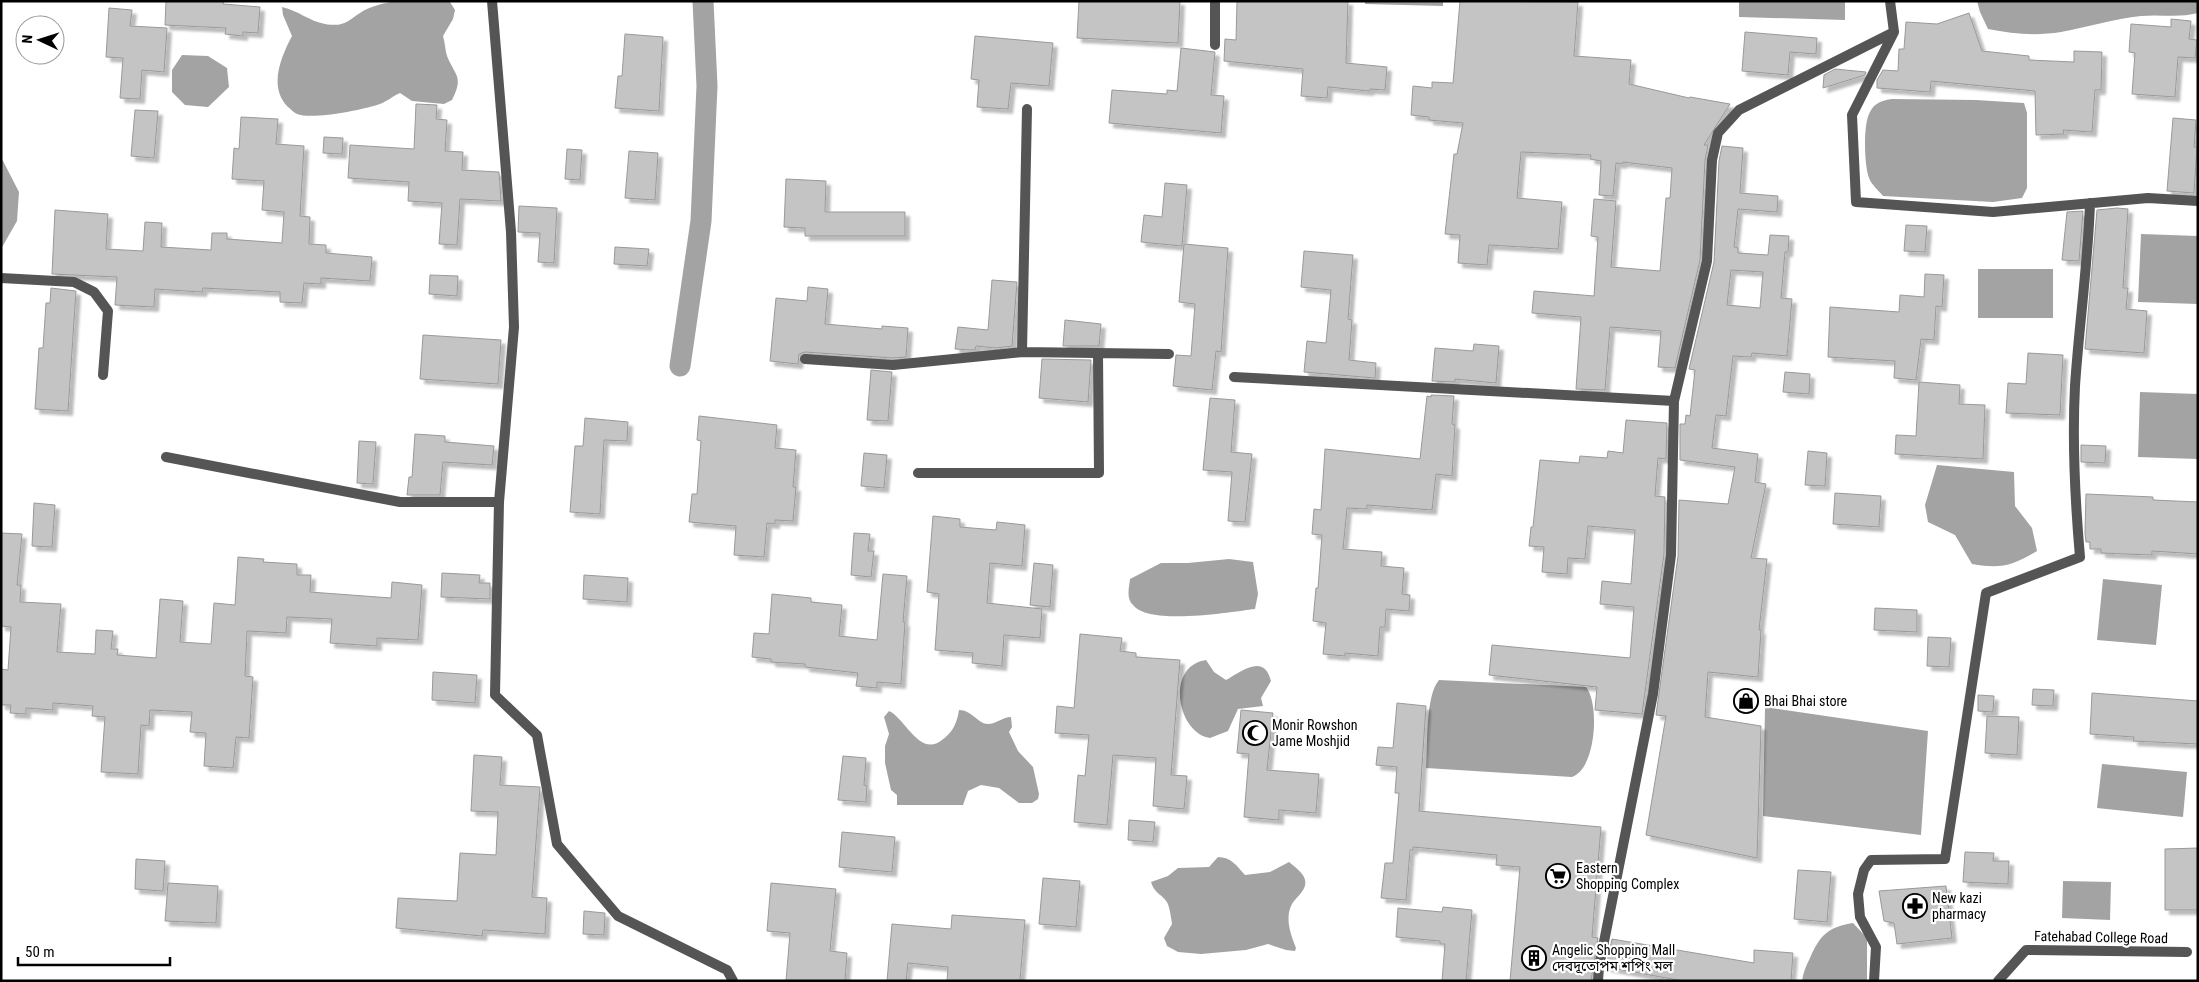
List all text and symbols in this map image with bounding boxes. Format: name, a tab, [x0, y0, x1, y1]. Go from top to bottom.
north arrow	[15, 15, 65, 65]
text: N	[19, 34, 35, 44]
shop icon: Bhai Bhai store	[1733, 688, 1759, 714]
place label: Bhai Bhai store	[1764, 693, 1848, 709]
place label: Monir Rowshon Jame Moshjid	[1272, 717, 1358, 749]
mosque icon: Monir Rowshon Jame Moshjid	[1242, 720, 1268, 746]
place label: Eastern Shopping Complex	[1576, 860, 1679, 892]
supermarket icon: Eastern Shopping Complex	[1545, 863, 1571, 889]
place label: New kazi pharmacy	[1932, 890, 1986, 922]
pharmacy icon: New kazi pharmacy	[1902, 893, 1928, 919]
street label: Fatehabad College Road	[2034, 928, 2168, 946]
scale bar	[18, 934, 170, 966]
place label: Angelic Shopping Mall দেবদূতোপম শপিং মল	[1552, 942, 1675, 974]
text: 50 m	[25, 943, 55, 961]
building icon: Angelic Shopping Mall দেবদূতোপম শপিং মল	[1521, 945, 1547, 971]

